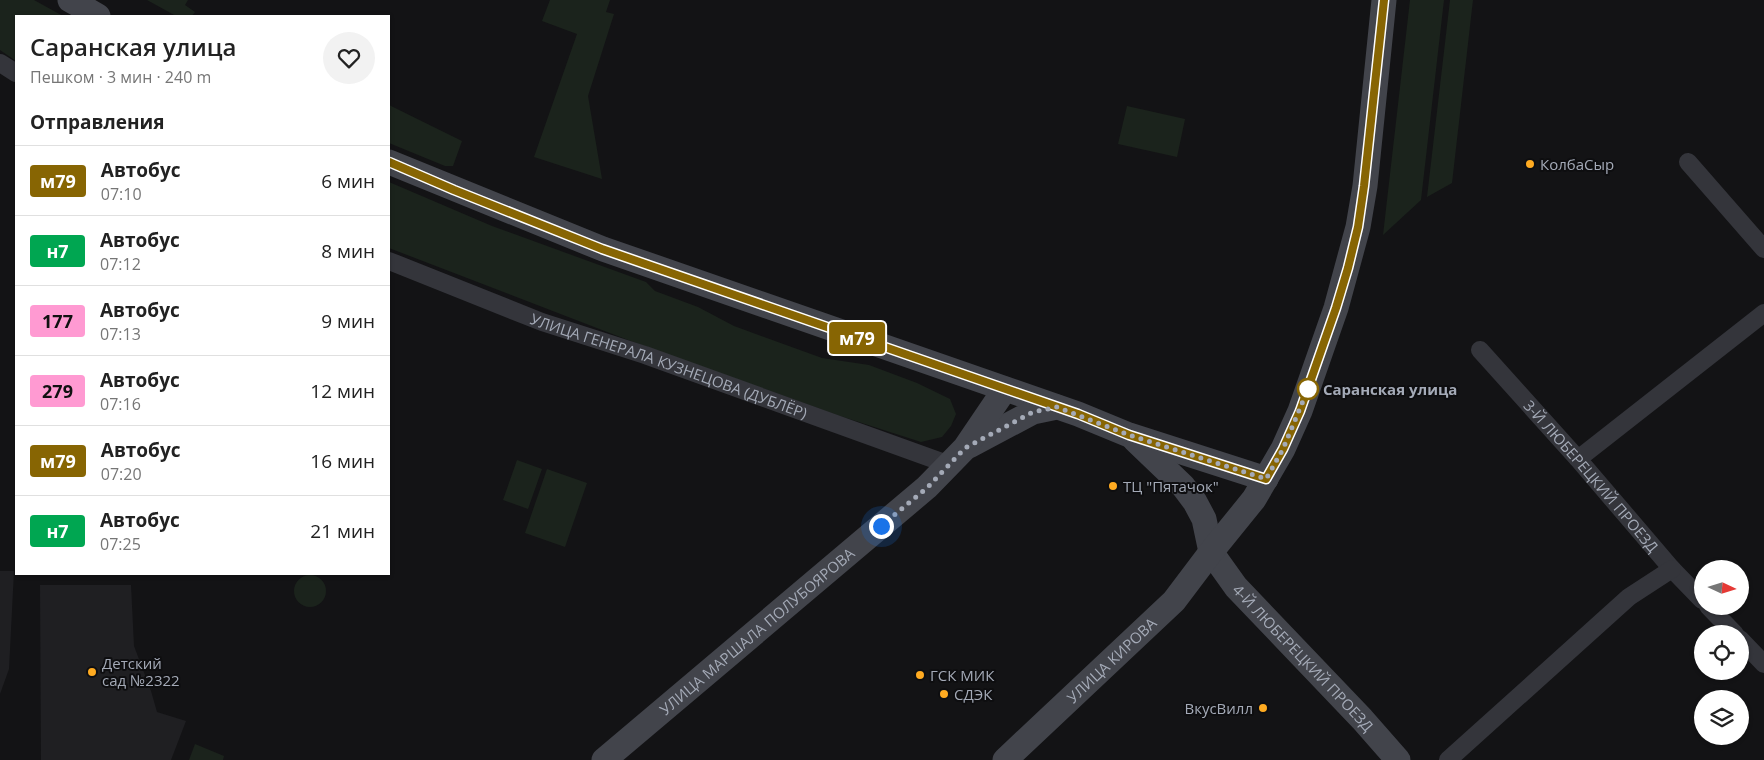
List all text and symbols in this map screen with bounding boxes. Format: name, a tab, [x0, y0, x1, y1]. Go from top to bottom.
text: Саранская улица	[30, 30, 236, 63]
button: heart	[323, 32, 375, 84]
text: Пешком · 3 мин · 240 m	[30, 66, 211, 88]
text: Отправления	[30, 109, 164, 135]
place label: КолбаСыр	[1540, 154, 1614, 174]
text: Автобус	[101, 157, 181, 183]
marker: КолбаСыр	[1524, 158, 1536, 170]
text: 6 мин	[321, 168, 375, 194]
text: м79	[40, 169, 76, 193]
text: 07:10	[101, 183, 142, 205]
text: Автобус	[100, 227, 180, 253]
text: 8 мин	[321, 238, 375, 264]
text: н7	[46, 239, 69, 263]
text: 07:12	[100, 253, 141, 275]
text: Автобус	[100, 297, 180, 323]
text: 9 мин	[321, 308, 375, 334]
street label: УЛИЦА ГЕНЕРАЛА КУЗНЕЦОВА (ДУБЛЁР)	[528, 308, 810, 423]
text: 177	[42, 309, 73, 333]
line badge: м79	[828, 322, 886, 354]
text: 07:13	[100, 323, 141, 345]
text: м79	[839, 326, 875, 350]
text: Автобус	[100, 367, 180, 393]
text: 12 мин	[310, 378, 375, 404]
marker: Саранская улица	[1297, 378, 1319, 400]
text: 279	[42, 379, 73, 403]
place label: Саранская улица	[1323, 379, 1457, 399]
text: 07:16	[100, 393, 141, 415]
street label: 3-Й ЛЮБЕРЕЦКИЙ ПРОЕЗД	[1519, 395, 1663, 556]
text: Автобус	[101, 437, 181, 463]
text: 16 мин	[310, 448, 375, 474]
text: м79	[40, 449, 76, 473]
text: 07:20	[101, 463, 142, 485]
place label: ТЦ "Пятачок"	[1123, 476, 1219, 496]
marker: ТЦ "Пятачок"	[1107, 480, 1119, 492]
text: Автобус	[100, 507, 180, 533]
your location	[869, 514, 894, 539]
text: 21 мин	[310, 518, 375, 544]
text: н7	[46, 519, 69, 543]
text: 07:25	[100, 533, 141, 555]
street label: УЛИЦА МАРШАЛА ПОЛУБОЯРОВА	[655, 542, 859, 719]
north arrow	[1694, 560, 1749, 615]
map controls	[1694, 560, 1749, 745]
street label: 4-Й ЛЮБЕРЕЦКИЙ ПРОЕЗД	[1229, 580, 1378, 735]
street label: УЛИЦА КИРОВА	[1062, 613, 1161, 707]
button: locate	[1694, 625, 1749, 680]
place label: Детский сад №2322	[102, 653, 180, 690]
place label: ГСК МИК	[930, 665, 995, 685]
marker: Детский сад №2322	[86, 666, 98, 678]
marker: ГСК МИК	[914, 669, 926, 681]
place label: СДЭК	[954, 684, 993, 704]
marker: СДЭК	[938, 688, 950, 700]
button: layers	[1694, 690, 1749, 745]
place label: ВкусВилл	[1184, 698, 1253, 718]
marker: ВкусВилл	[1257, 702, 1269, 714]

